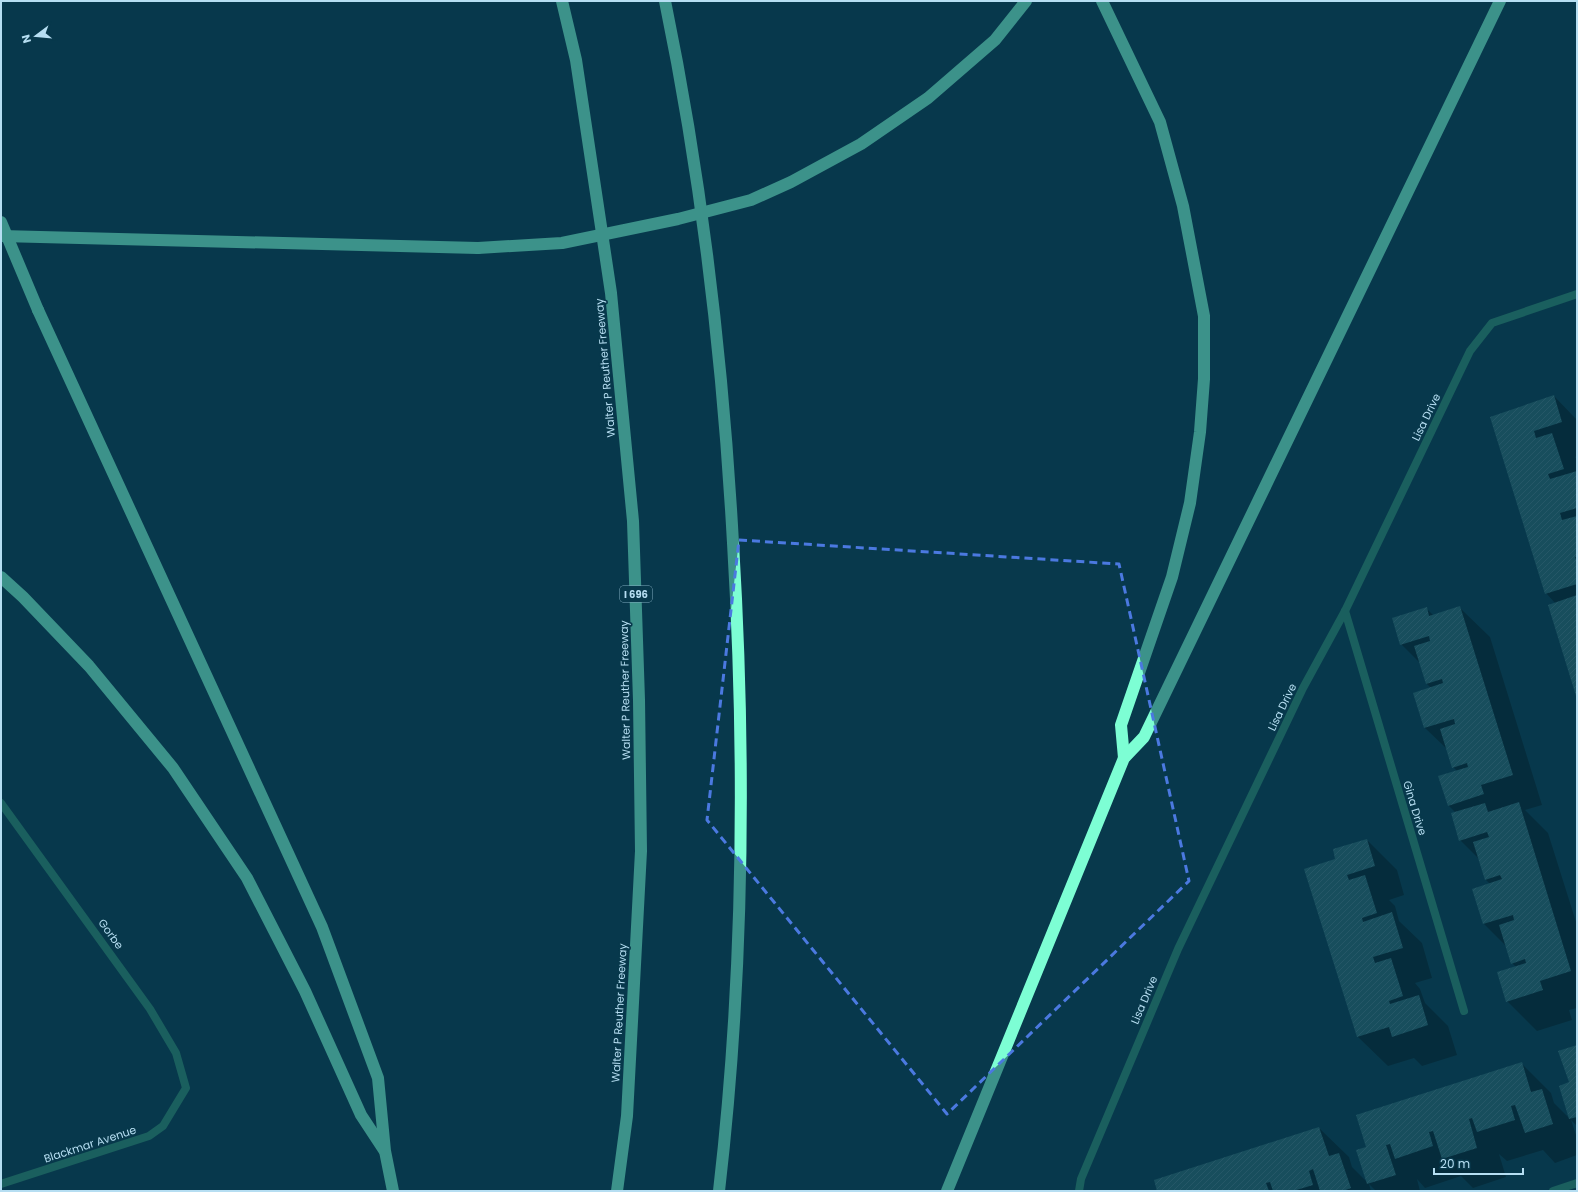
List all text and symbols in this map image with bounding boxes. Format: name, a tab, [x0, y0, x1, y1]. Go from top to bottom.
north arrow	[16, 16, 56, 56]
text: N	[18, 33, 35, 45]
street label: Walter P Reuther Freeway	[591, 297, 619, 438]
street label: Lisa Drive	[1408, 390, 1444, 443]
road number: I 696	[620, 586, 652, 602]
street label: Walter P Reuther Freeway	[616, 619, 634, 760]
street label: Lisa Drive	[1264, 680, 1300, 733]
street label: Gina Drive	[1399, 779, 1431, 837]
street label: Gorbe	[95, 916, 128, 953]
street label: Walter P Reuther Freeway	[607, 942, 631, 1083]
street label: Lisa Drive	[1127, 973, 1161, 1027]
street label: Blackmar Avenue	[42, 1121, 138, 1166]
scale bar	[1434, 1150, 1523, 1176]
text: 20 m	[1440, 1155, 1470, 1172]

